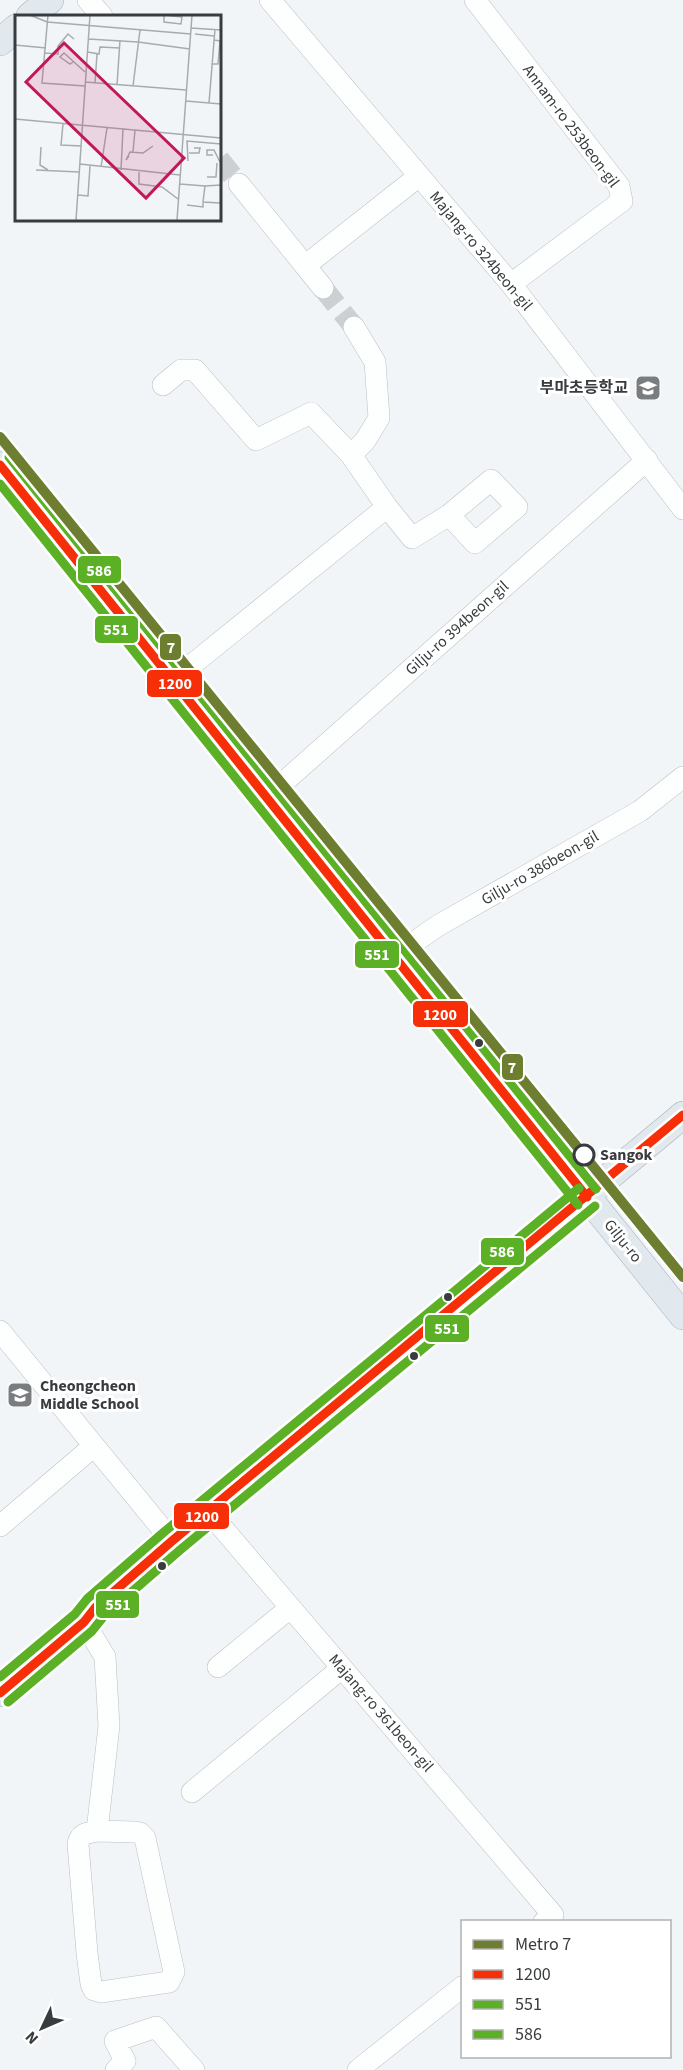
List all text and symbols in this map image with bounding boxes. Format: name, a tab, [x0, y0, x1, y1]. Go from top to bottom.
inset map	[15, 15, 220, 220]
street label: Annam-ro 253beon-gil	[517, 60, 625, 192]
street label: Majang-ro 324beon-gil	[424, 187, 538, 315]
school or university icon: 부마초등학교	[633, 373, 663, 403]
place label: 부마초등학교	[540, 377, 628, 399]
line badge: 586	[77, 555, 122, 584]
text: 586	[86, 560, 112, 582]
street label: Gilju-ro 394beon-gil	[401, 576, 513, 680]
line badge: 551	[94, 615, 139, 644]
text: 551	[103, 619, 129, 641]
line badge: 7	[159, 633, 182, 661]
text: 7	[167, 637, 175, 659]
line badge: 1200	[146, 669, 203, 698]
text: 1200	[158, 673, 192, 695]
street label: Gilju-ro 386beon-gil	[477, 825, 603, 911]
line badge: 551	[354, 940, 400, 969]
text: 551	[364, 944, 390, 966]
line badge: 1200	[412, 1000, 469, 1028]
text: 1200	[423, 1004, 457, 1026]
unlabelled marker	[473, 1037, 485, 1049]
line badge: 7	[501, 1053, 524, 1081]
text: 7	[508, 1057, 516, 1079]
marker: Sangok	[573, 1144, 595, 1166]
place label: Sangok	[600, 1144, 653, 1166]
street label: Gilju-ro	[599, 1215, 647, 1267]
line badge: 586	[480, 1237, 525, 1266]
text: 586	[489, 1241, 515, 1263]
unlabelled marker	[442, 1291, 454, 1303]
line badge: 551	[424, 1314, 470, 1343]
text: 551	[434, 1318, 460, 1340]
unlabelled marker	[408, 1350, 420, 1362]
place label: Cheongcheon Middle School	[40, 1375, 139, 1415]
school or university icon: Cheongcheon Middle School	[5, 1380, 35, 1410]
line badge: 1200	[173, 1502, 230, 1530]
text: 1200	[185, 1506, 219, 1528]
unlabelled marker	[156, 1560, 168, 1572]
line badge: 551	[95, 1590, 140, 1619]
text: 551	[105, 1594, 131, 1616]
street label: Majang-ro 361beon-gil	[324, 1649, 438, 1777]
legend	[461, 1920, 671, 2058]
text: Metro 7	[515, 1932, 571, 1957]
text: 1200	[515, 1962, 551, 1987]
text: 551	[515, 1992, 542, 2017]
north arrow	[12, 1998, 72, 2058]
text: 586	[515, 2022, 542, 2047]
text: N	[20, 2026, 44, 2049]

